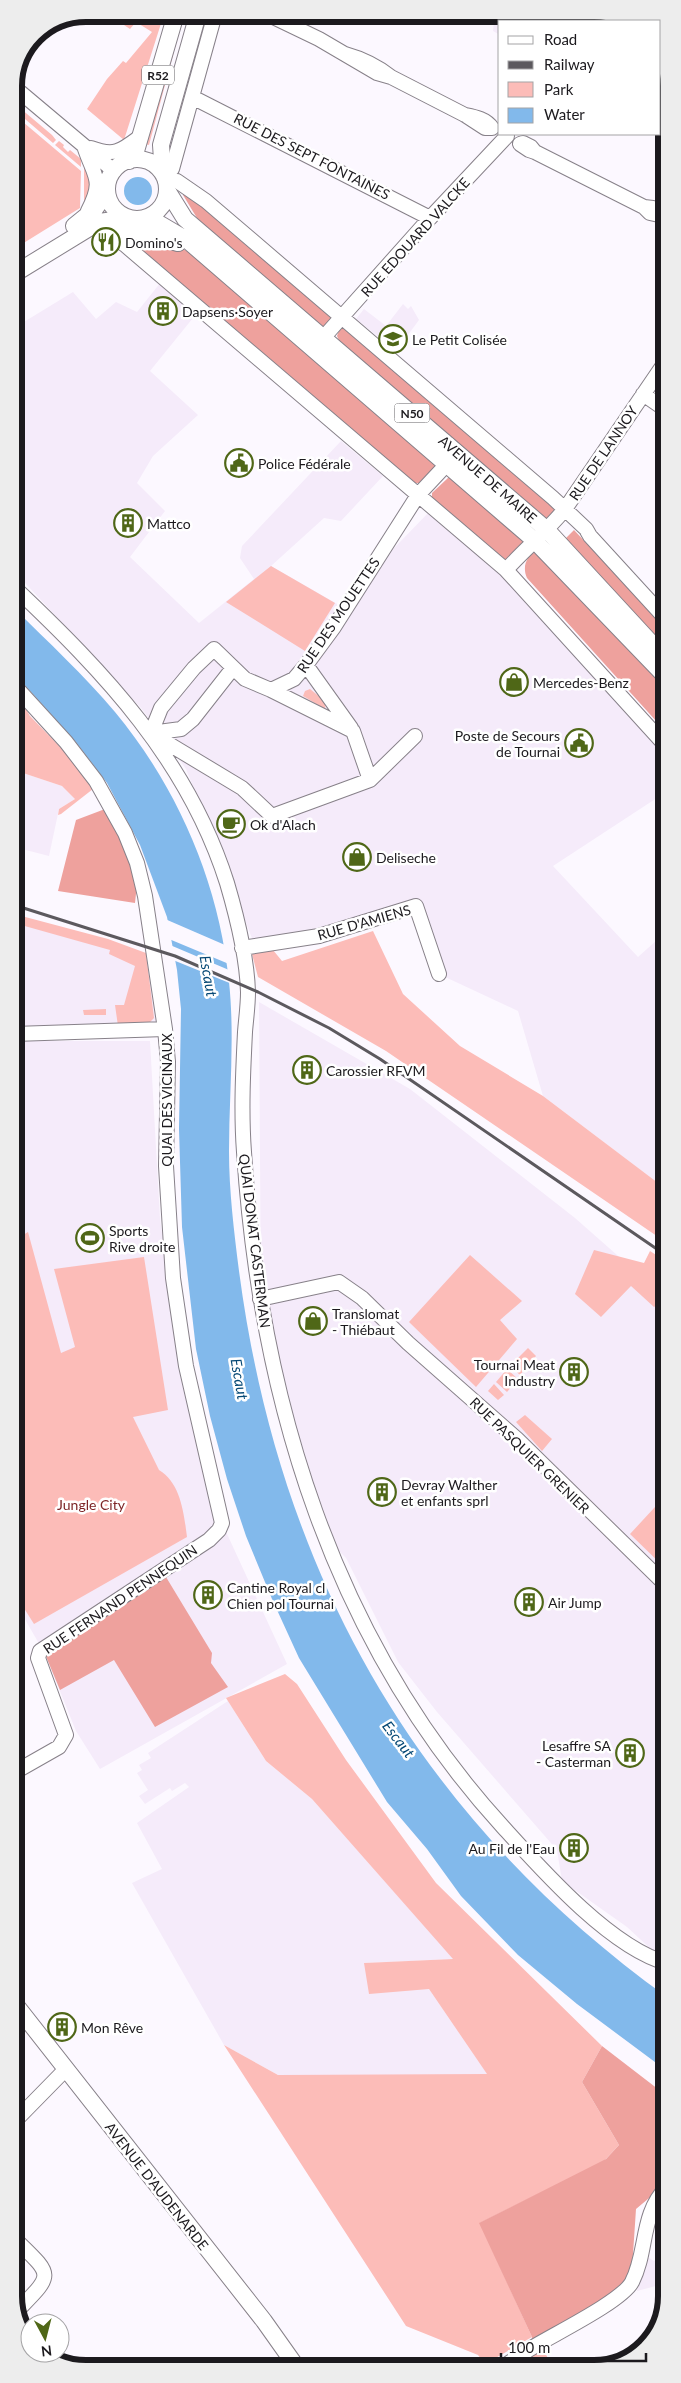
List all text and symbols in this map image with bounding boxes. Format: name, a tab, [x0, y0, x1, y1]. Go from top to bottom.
legend	[498, 20, 661, 135]
text: Road	[544, 30, 577, 48]
text: Railway	[544, 55, 595, 73]
road number: R52	[142, 66, 174, 84]
text: Park	[544, 80, 574, 98]
text: Water	[544, 105, 585, 123]
street label: RUE DES SEPT FONTAINES	[231, 109, 393, 203]
street label: RUE EDOUARD VALCKE	[357, 174, 473, 300]
restaurant icon: Domino's	[91, 227, 121, 257]
place label: Domino's	[125, 234, 183, 251]
building icon: Dapsens·Soyer	[148, 296, 178, 326]
place label: Dapsens·Soyer	[182, 303, 273, 320]
school or university icon: Le Petit Colisée	[378, 324, 408, 354]
place label: Le Petit Colisée	[412, 331, 507, 348]
street label: RUE DE LANNOY	[565, 402, 641, 504]
road number: N50	[394, 403, 430, 422]
street label: AVENUE DE MAIRE	[435, 432, 541, 526]
public building icon: Police Fédérale	[224, 448, 254, 478]
place label: Police Fédérale	[258, 455, 351, 472]
building icon: Mattco	[113, 508, 143, 538]
place label: Mattco	[147, 515, 191, 532]
street label: RUE DES MOUETTES	[293, 554, 383, 676]
shop icon: Mercedes-Benz	[499, 667, 529, 697]
place label: Mercedes-Benz	[533, 674, 629, 691]
place label: Poste de Secours de Tournai	[455, 727, 560, 760]
public building icon: Poste de Secours de Tournai	[564, 728, 594, 758]
cafe icon: Ok d'Alach	[216, 809, 246, 839]
place label: Ok d'Alach	[250, 816, 316, 833]
shop icon: Deliseche	[342, 842, 372, 872]
place label: Deliseche	[376, 849, 436, 866]
street label: RUE D'AMIENS	[315, 901, 413, 943]
water label: Escaut	[197, 954, 222, 999]
street label: QUAI DES VICINAUX	[158, 1033, 175, 1167]
building icon: Carossier RFVM	[292, 1055, 322, 1085]
place label: Carossier RFVM	[326, 1062, 425, 1079]
street label: QUAI DONAT CASTERMAN	[236, 1153, 274, 1329]
place label: Sports Rive droite	[109, 1222, 175, 1255]
sports icon: Sports Rive droite	[75, 1223, 105, 1253]
place label: Translomat - Thiébaut	[332, 1305, 399, 1338]
shop icon: Translomat - Thiébaut	[298, 1306, 328, 1336]
place label: Tournai Meat Industry	[474, 1356, 556, 1389]
water label: Escaut	[228, 1357, 253, 1402]
building icon: Tournai Meat Industry	[559, 1357, 589, 1387]
street label: RUE PASQUIER GRENIER	[467, 1393, 594, 1517]
place label: Devray Walther et enfants sprl	[401, 1476, 497, 1509]
building icon: Devray Walther et enfants sprl	[367, 1477, 397, 1507]
park label: Jungle City	[57, 1496, 126, 1513]
street label: RUE FERNAND PENNEQUIN	[40, 1541, 200, 1657]
place label: Cantine Royal cl Chien pol Tournai	[227, 1579, 334, 1612]
building icon: Cantine Royal cl Chien pol Tournai	[193, 1580, 223, 1610]
building icon: Air Jump	[514, 1587, 544, 1617]
place label: Air Jump	[548, 1594, 602, 1611]
water label: Escaut	[379, 1717, 419, 1761]
place label: Lesaffre SA - Casterman	[536, 1737, 612, 1770]
building icon: Lesaffre SA - Casterman	[615, 1738, 645, 1768]
building icon: Au Fil de l'Eau	[559, 1833, 589, 1863]
place label: Au Fil de l'Eau	[468, 1840, 555, 1857]
building icon: Mon Rêve	[47, 2012, 77, 2042]
place label: Mon Rêve	[81, 2019, 143, 2036]
street label: AVENUE D'AUDENARDE	[102, 2119, 212, 2253]
north arrow	[20, 2313, 70, 2363]
scale bar	[501, 2330, 646, 2362]
text: 100 m	[508, 2338, 550, 2356]
text: N	[40, 2342, 53, 2360]

